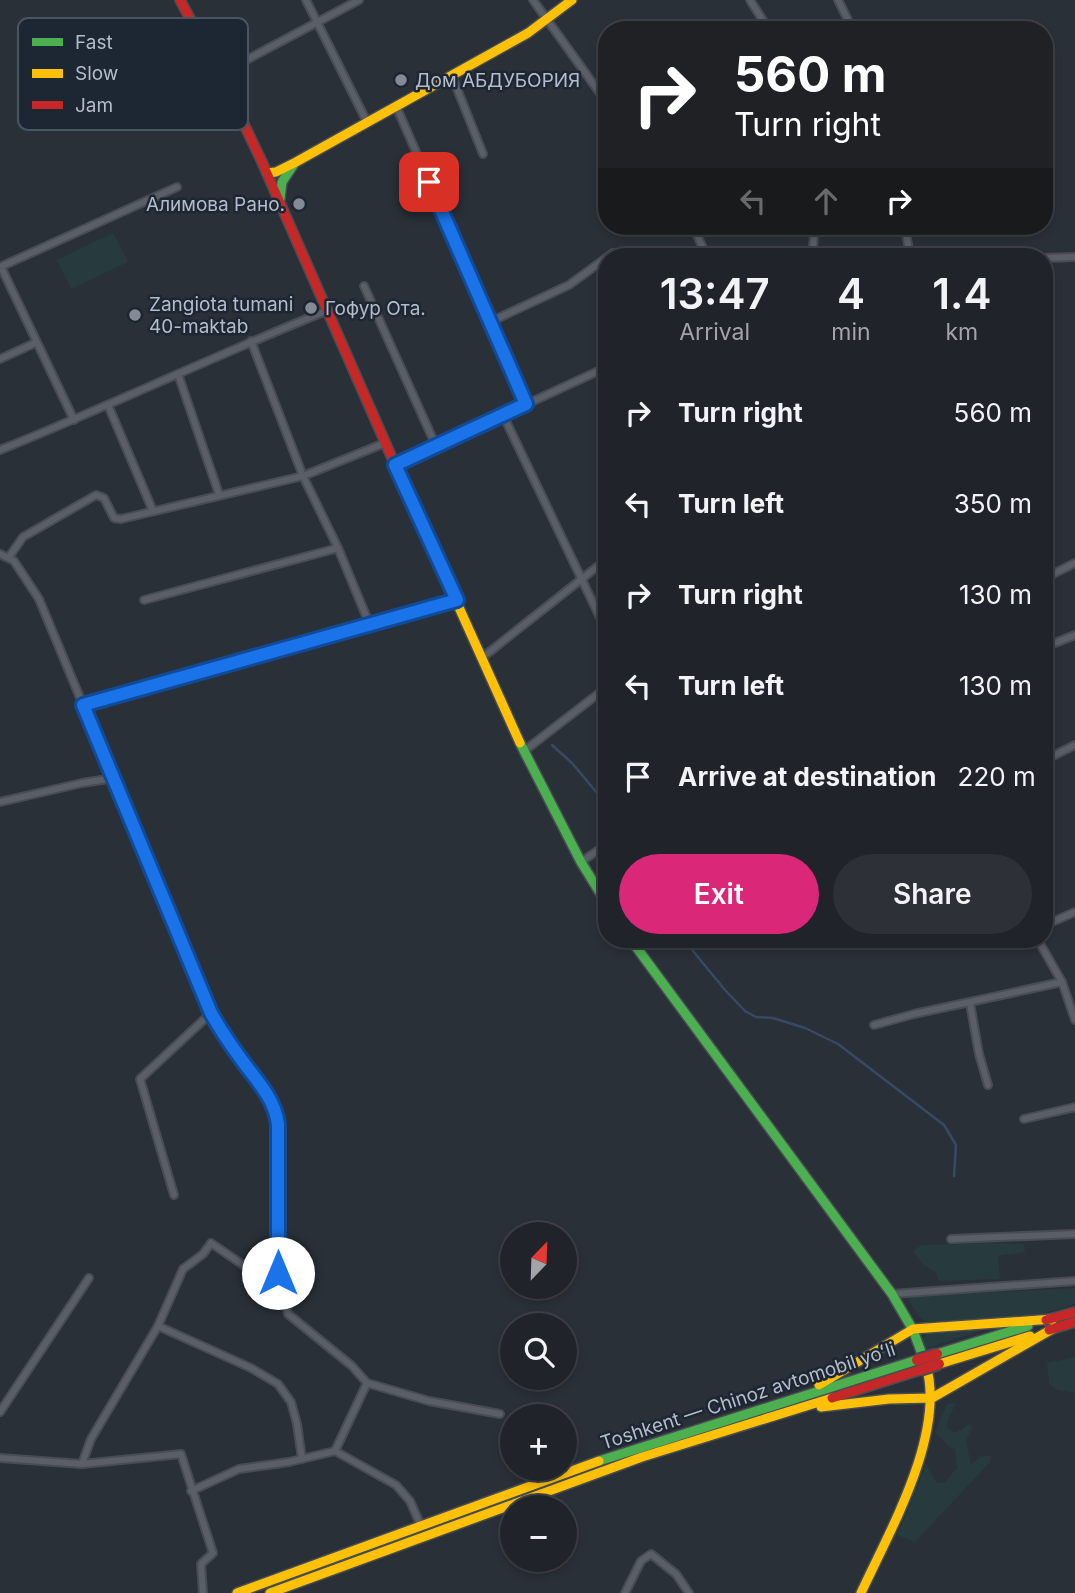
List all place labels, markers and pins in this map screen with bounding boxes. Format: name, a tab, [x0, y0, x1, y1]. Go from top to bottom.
place label: Дом АБДУБОРИЯ	[415, 69, 580, 92]
marker: Дом АБДУБОРИЯ	[393, 72, 409, 88]
pin	[399, 152, 459, 212]
place label: Алимова Рано.	[146, 193, 285, 216]
marker: Алимова Рано.	[291, 196, 307, 212]
place label: Zangiota tumani 40-maktab	[149, 293, 293, 338]
place label: Гофур Ота.	[325, 297, 426, 320]
marker: Гофур Ота.	[303, 300, 319, 316]
marker: Zangiota tumani 40-maktab	[127, 307, 143, 323]

